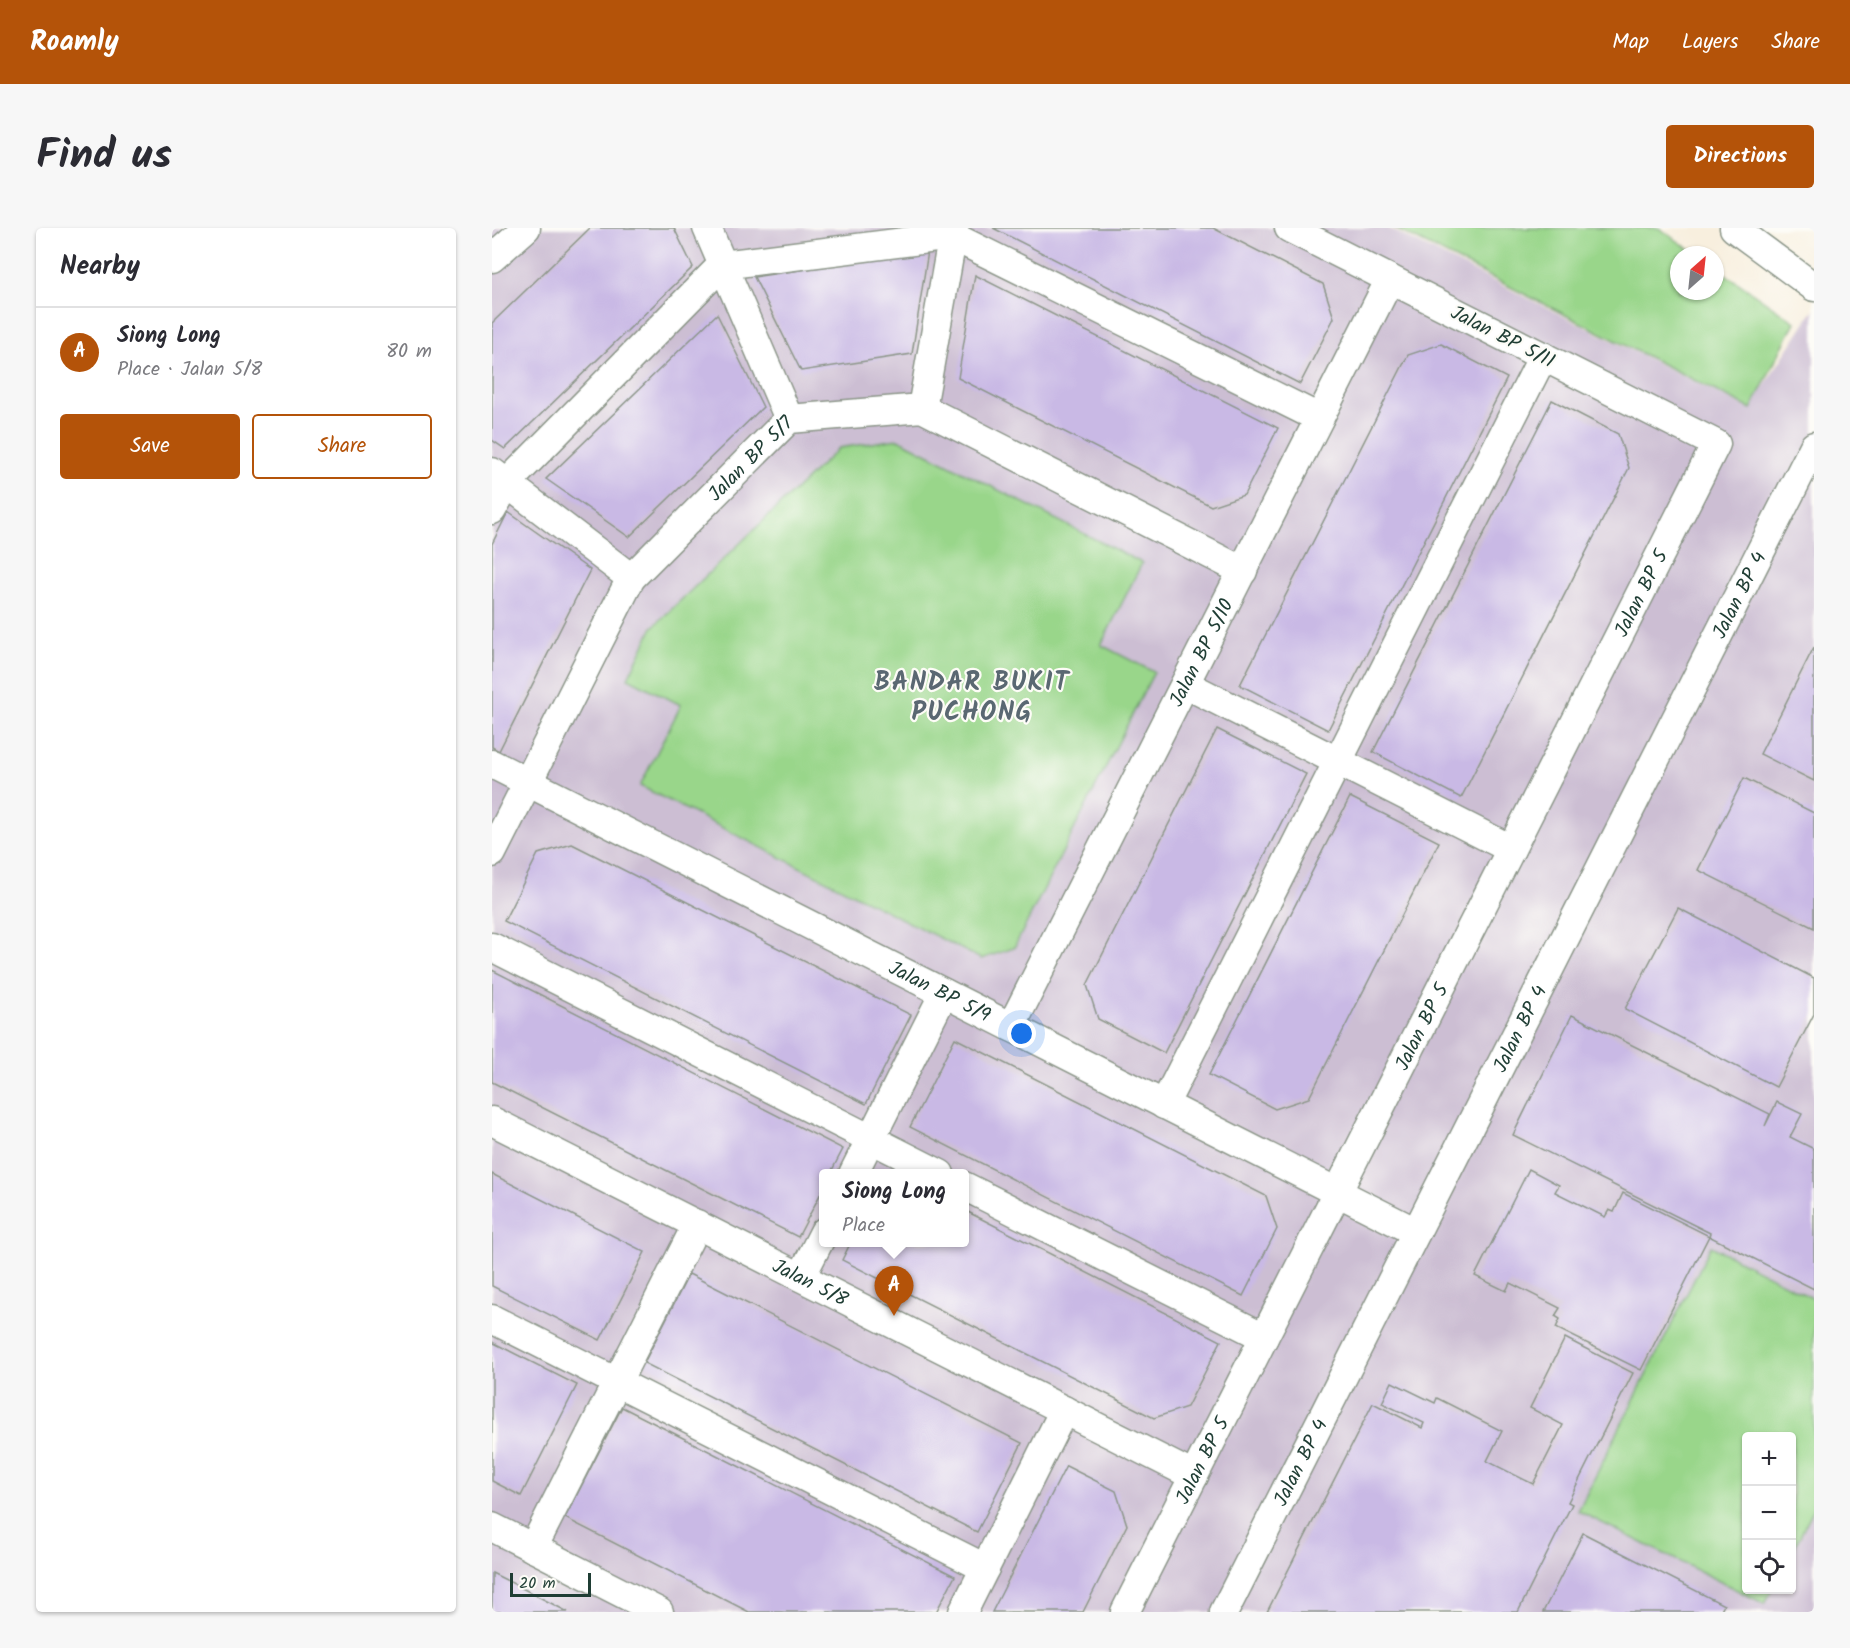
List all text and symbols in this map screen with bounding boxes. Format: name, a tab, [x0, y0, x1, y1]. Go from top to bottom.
text: Roamly	[30, 20, 119, 65]
text: Map	[1612, 26, 1649, 59]
text: Layers	[1682, 26, 1738, 59]
text: Share	[1771, 26, 1820, 59]
text: Find us	[36, 123, 172, 190]
button: Directions	[1666, 125, 1814, 188]
text: Nearby	[60, 246, 140, 288]
north arrow	[1670, 246, 1724, 300]
street label: Jalan BP 5/11	[1444, 298, 1560, 378]
text: Siong Long	[117, 319, 221, 354]
text: A	[73, 336, 86, 368]
text: 80 m	[386, 336, 432, 368]
text: Place · Jalan 5/8	[117, 354, 262, 386]
street label: Jalan BP 5/7	[701, 409, 802, 510]
button: Save	[60, 414, 240, 479]
button: Share	[252, 414, 432, 479]
street label: Jalan BP 5	[1607, 544, 1678, 643]
street label: Jalan BP 4	[1705, 546, 1776, 645]
street label: Jalan BP 5/10	[1162, 594, 1243, 713]
district label: BANDAR BUKIT PUCHONG	[874, 662, 1071, 734]
street label: Jalan BP 5/9	[882, 953, 996, 1032]
street label: Jalan BP 5	[1387, 977, 1459, 1077]
street label: Jalan BP 4	[1485, 980, 1557, 1079]
your location	[1007, 1019, 1036, 1048]
popup	[819, 1169, 969, 1247]
text: Siong Long	[842, 1175, 946, 1210]
text: Place	[842, 1210, 885, 1242]
street label: Jalan 5/8	[766, 1251, 854, 1317]
pin: A	[874, 1266, 914, 1316]
street label: Jalan BP 5	[1168, 1411, 1240, 1510]
street label: Jalan BP 4	[1266, 1414, 1337, 1512]
map controls	[1742, 1432, 1796, 1594]
button: +	[1742, 1432, 1796, 1486]
button: −	[1742, 1486, 1796, 1540]
button: locate	[1742, 1540, 1796, 1594]
scale bar	[510, 1570, 591, 1598]
text: 20 m	[519, 1571, 555, 1596]

